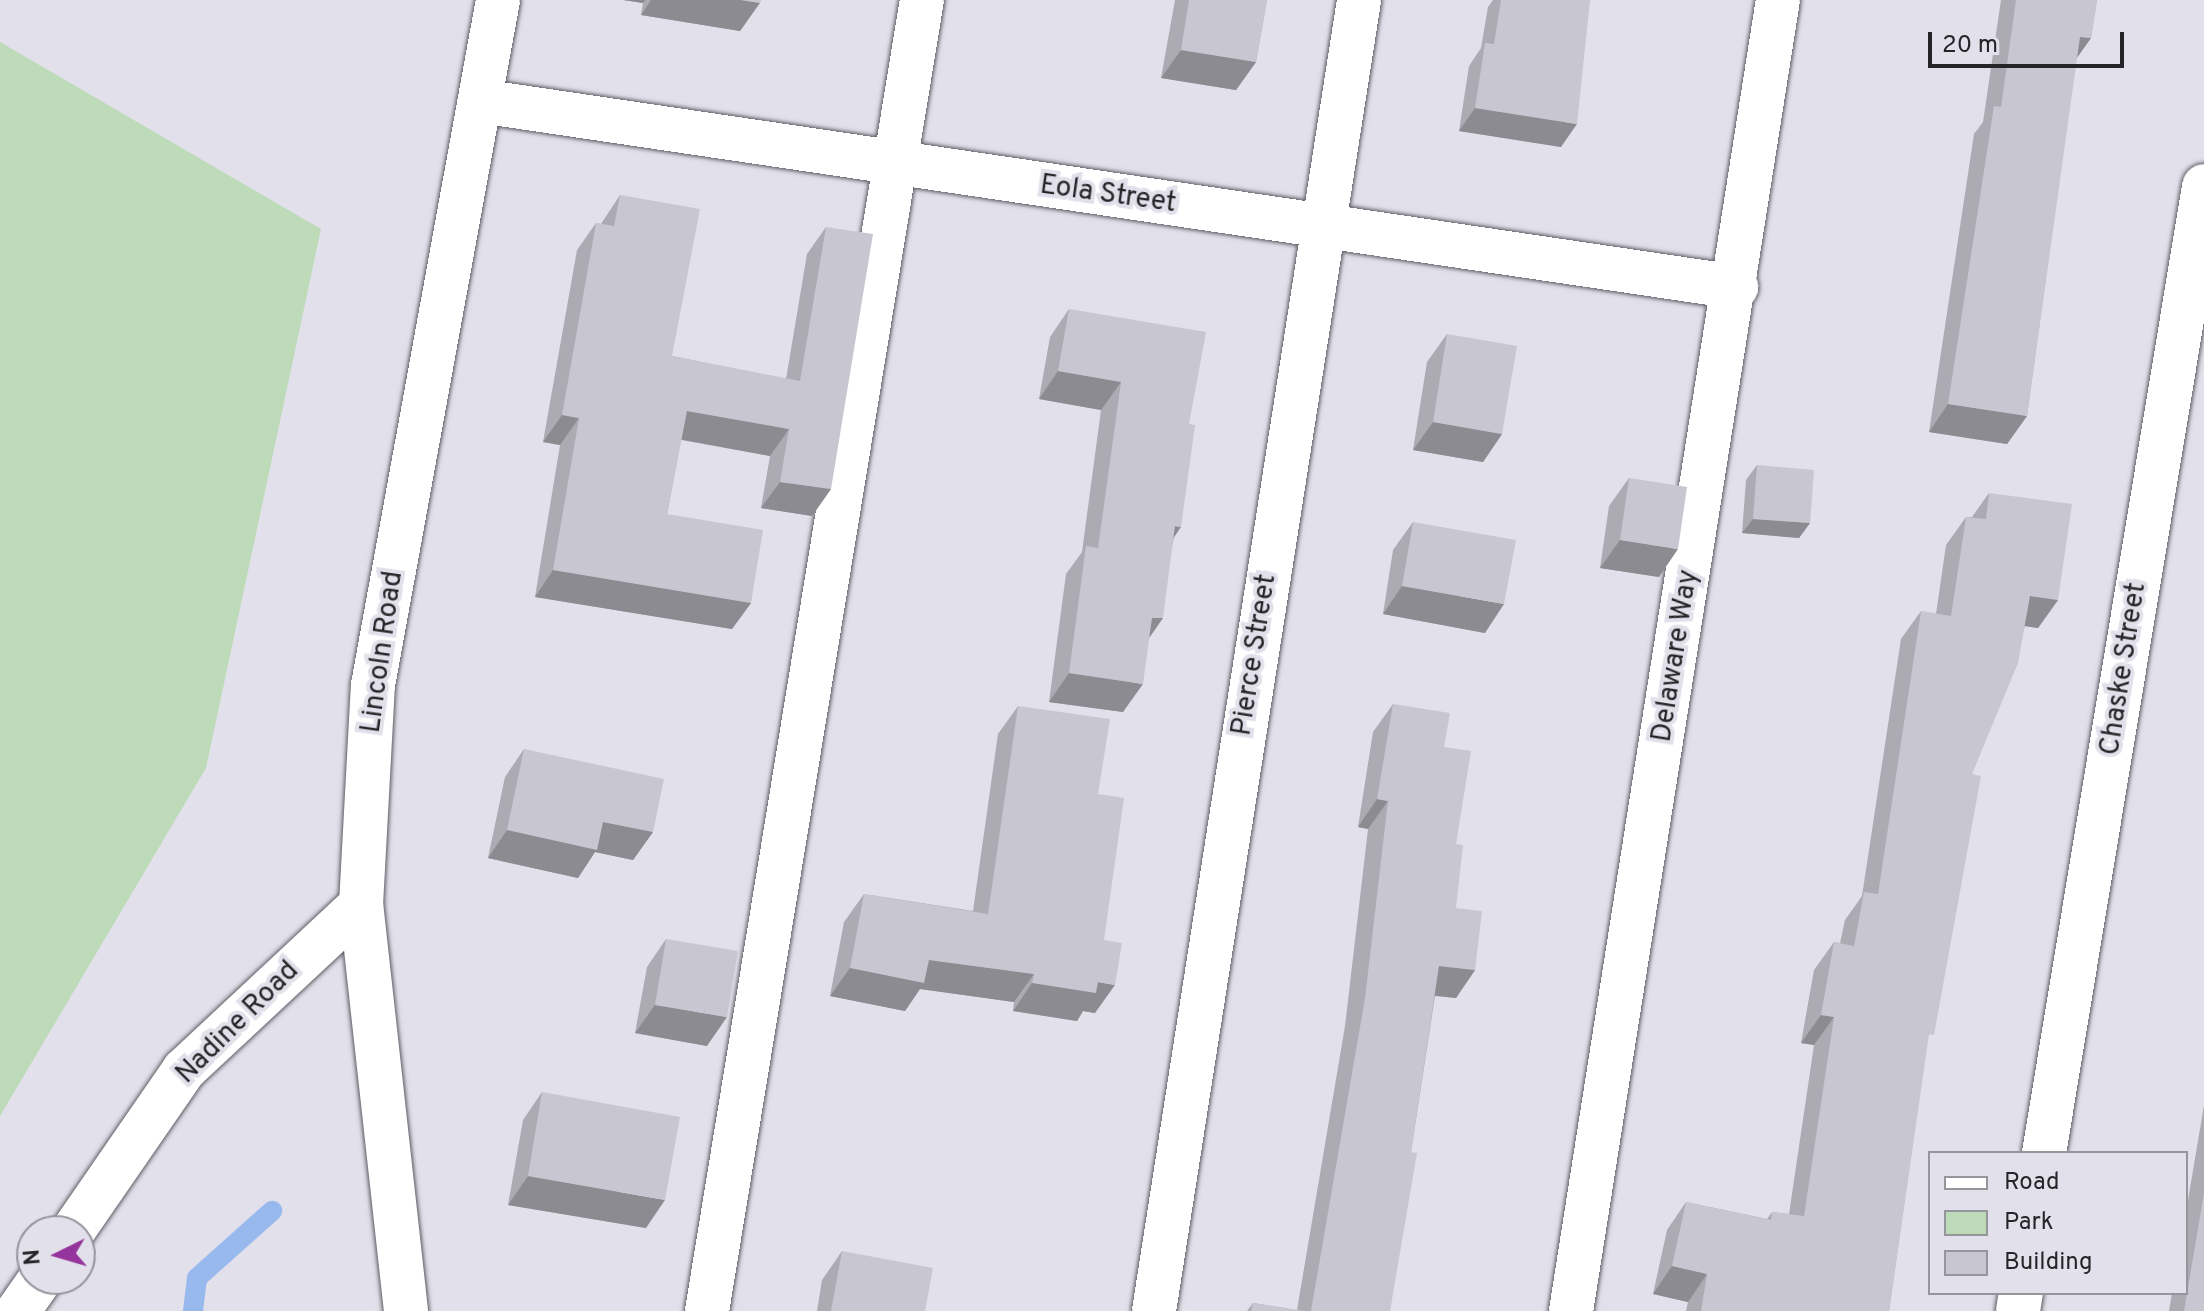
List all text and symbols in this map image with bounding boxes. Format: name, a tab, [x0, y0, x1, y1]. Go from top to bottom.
scale bar	[1932, 16, 2128, 66]
text: 20 m	[1942, 31, 1998, 61]
street label: Eola Street	[1038, 169, 1178, 221]
street label: Delaware Way	[1646, 567, 1706, 745]
street label: Lincoln Road	[355, 569, 411, 735]
street label: Pierce Street	[1226, 572, 1284, 738]
street label: Chaske Street	[2094, 580, 2154, 758]
street label: Nadine Road	[170, 955, 306, 1091]
legend	[1928, 1151, 2188, 1295]
text: Road	[2004, 1168, 2060, 1198]
text: Park	[2004, 1208, 2054, 1238]
north arrow	[16, 1215, 96, 1295]
text: N	[19, 1248, 48, 1266]
text: Building	[2004, 1248, 2093, 1278]

